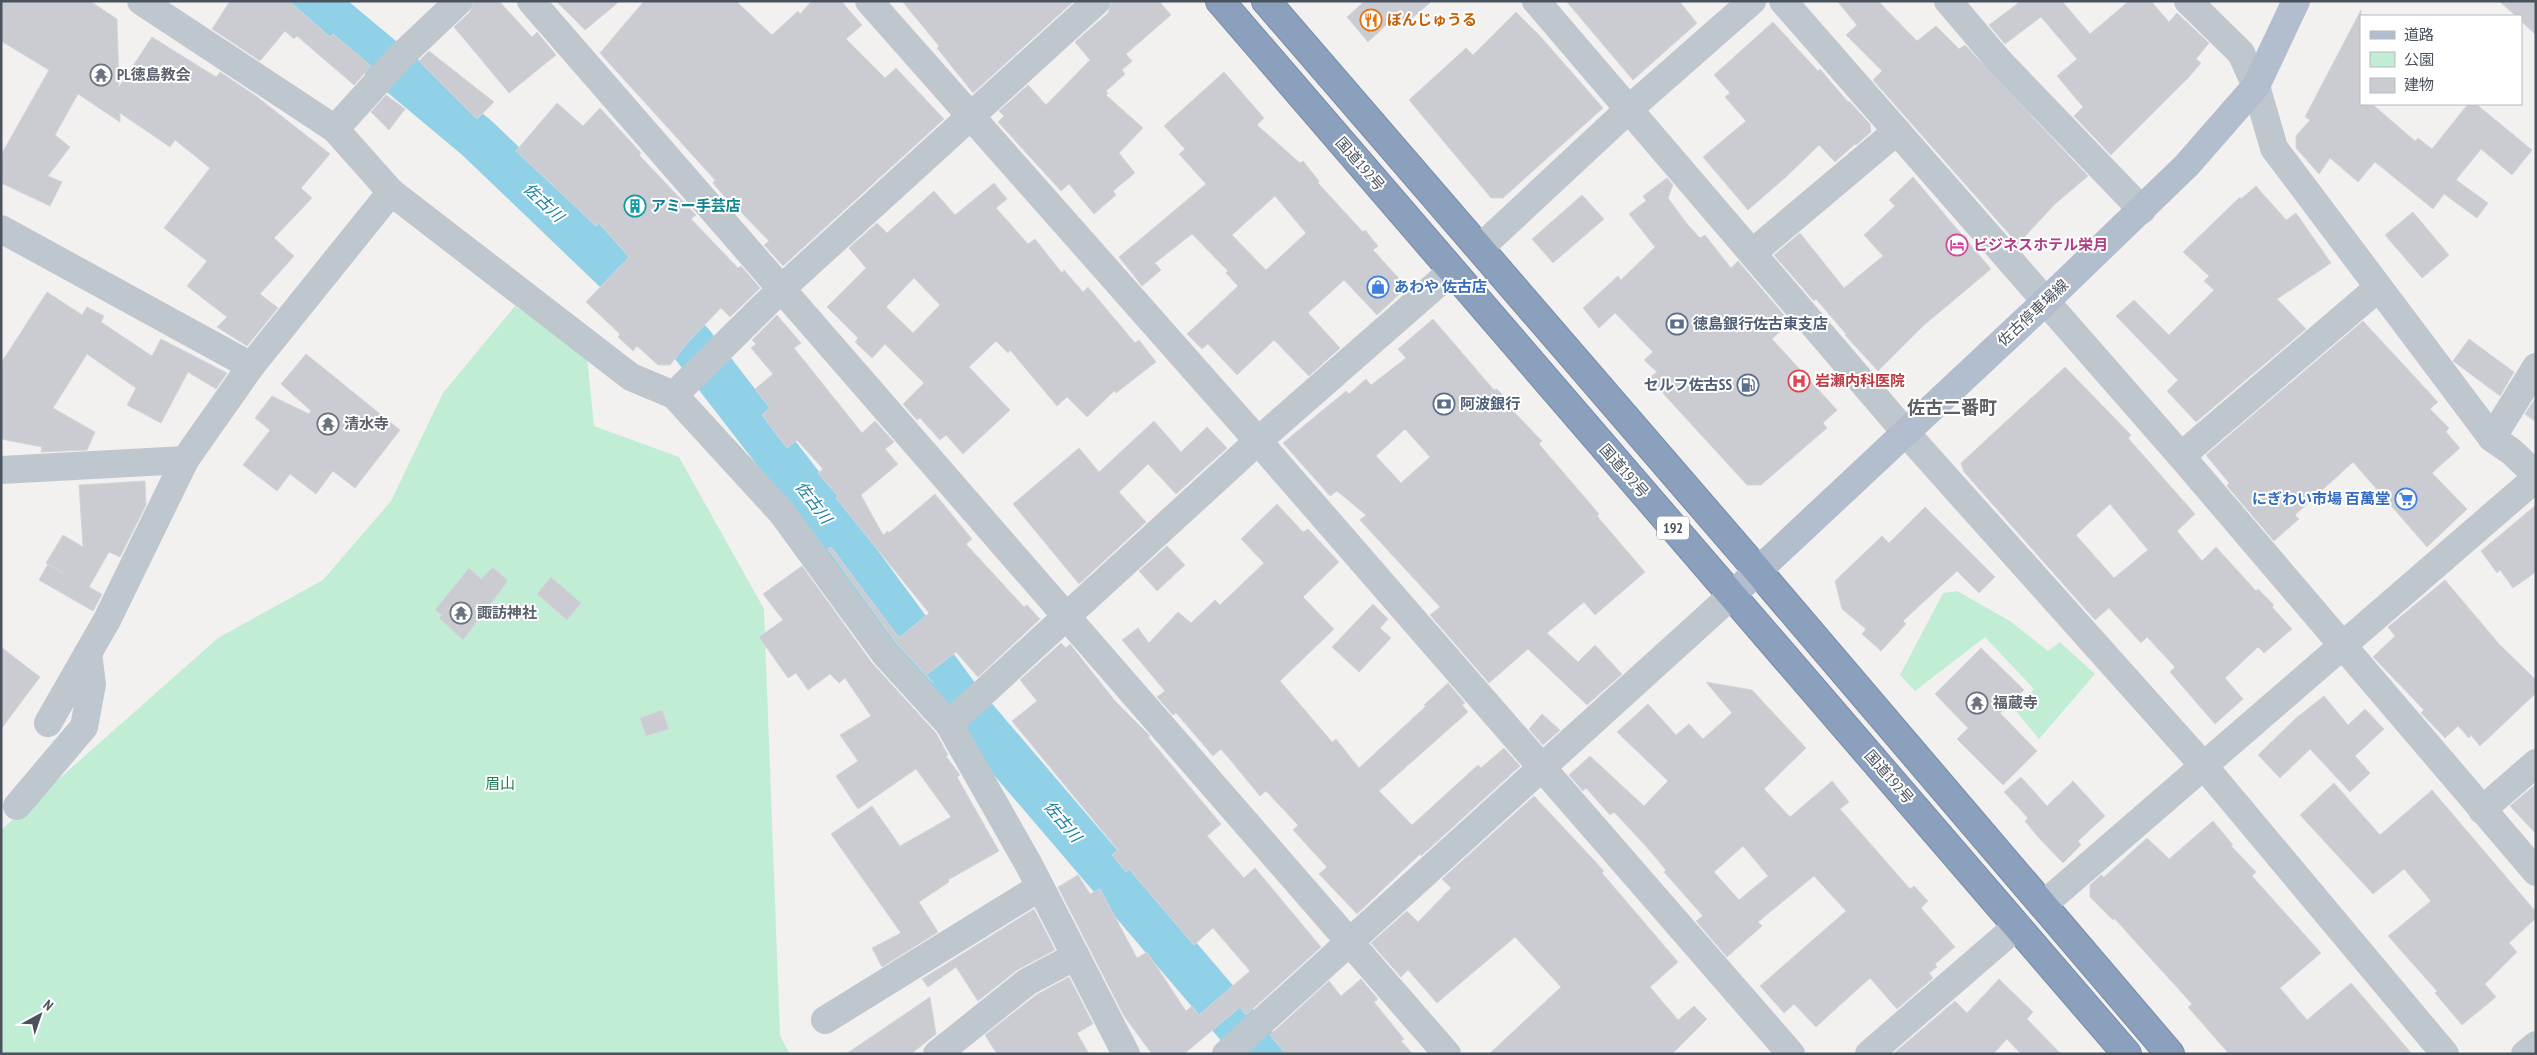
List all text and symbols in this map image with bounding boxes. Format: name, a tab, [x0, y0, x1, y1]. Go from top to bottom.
restaurant icon: ぼんじゅうる	[1359, 8, 1383, 32]
place label: ぼんじゅうる	[1387, 10, 1477, 29]
legend	[2360, 15, 2522, 105]
text: 道路	[2404, 25, 2434, 44]
text: 公園	[2404, 50, 2434, 69]
temple icon: PL徳島教会	[89, 63, 113, 87]
place label: PL徳島教会	[117, 65, 191, 84]
text: 建物	[2404, 75, 2434, 94]
street label: 国道192号	[1332, 133, 1389, 195]
water label: 佐古川	[520, 178, 570, 227]
building icon: アミー手芸店	[623, 194, 647, 218]
place label: アミー手芸店	[651, 196, 741, 215]
hotel icon: ビジネスホテル栄月	[1945, 233, 1969, 257]
place label: ビジネスホテル栄月	[1973, 235, 2108, 254]
shop icon: あわや 佐古店	[1366, 275, 1390, 299]
street label: 佐古停車場線	[1993, 275, 2072, 350]
place label: あわや 佐古店	[1394, 277, 1487, 296]
bank icon: 徳島銀行佐古東支店	[1665, 312, 1689, 336]
place label: 徳島銀行佐古東支店	[1693, 314, 1828, 333]
hospital icon: 岩瀬内科医院	[1787, 369, 1811, 393]
place label: 岩瀬内科医院	[1815, 371, 1905, 390]
fuel station icon: セルフ佐古SS	[1736, 373, 1760, 397]
place label: セルフ佐古SS	[1644, 375, 1732, 394]
bank icon: 阿波銀行	[1432, 392, 1456, 416]
place label: 阿波銀行	[1460, 394, 1520, 413]
district label: 佐古二番町	[1907, 396, 1997, 419]
temple icon: 清水寺	[316, 412, 340, 436]
place label: 清水寺	[344, 414, 389, 433]
street label: 国道192号	[1596, 440, 1653, 502]
water label: 佐古川	[792, 477, 838, 529]
supermarket icon: にぎわい市場 百萬堂	[2394, 487, 2418, 511]
place label: にぎわい市場 百萬堂	[2252, 489, 2390, 508]
road number: 192	[1657, 516, 1689, 540]
temple icon: 諏訪神社	[449, 601, 473, 625]
place label: 諏訪神社	[477, 603, 537, 622]
temple icon: 福蔵寺	[1965, 691, 1989, 715]
place label: 福蔵寺	[1992, 693, 2038, 712]
street label: 国道192号	[1861, 746, 1918, 808]
park label: 眉山	[485, 774, 515, 793]
water label: 佐古川	[1040, 796, 1087, 847]
north arrow	[15, 990, 65, 1040]
text: N	[40, 996, 57, 1014]

